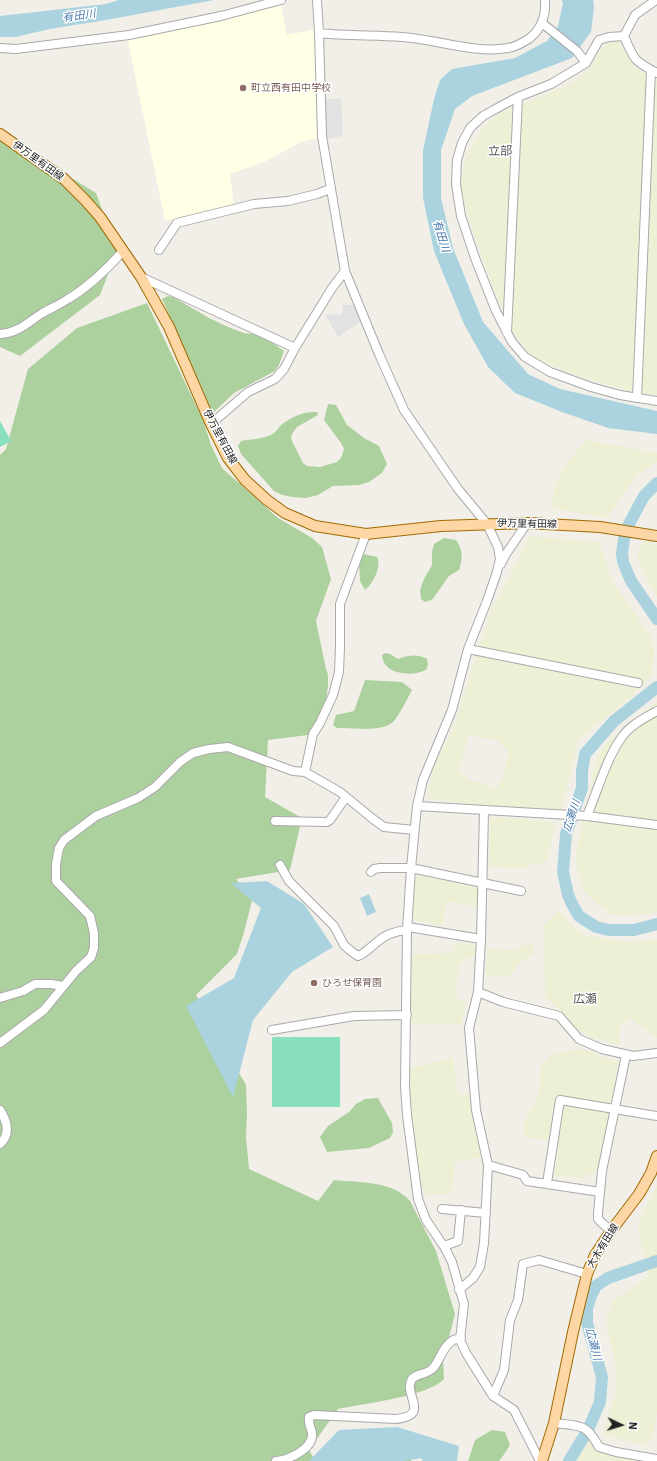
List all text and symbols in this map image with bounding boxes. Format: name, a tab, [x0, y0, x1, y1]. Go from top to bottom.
water label: 有田川	[62, 7, 96, 25]
place label: 町立西有田中学校	[251, 82, 331, 94]
marker: 町立西有田中学校	[238, 83, 248, 93]
street label: 伊万里有田線	[10, 139, 66, 183]
district label: 立部	[488, 145, 512, 159]
water label: 有田川	[430, 218, 452, 254]
street label: 伊万里有田線	[201, 408, 239, 466]
street label: 伊万里有田線	[497, 517, 557, 531]
water label: 広瀬川	[561, 798, 583, 834]
place label: ひろせ保育園	[322, 977, 382, 989]
marker: ひろせ保育園	[309, 978, 319, 988]
district label: 広瀬	[573, 993, 597, 1007]
street label: 大木有田線	[585, 1222, 621, 1270]
water label: 広瀬川	[582, 1326, 604, 1362]
north arrow	[601, 1405, 641, 1445]
text: N	[626, 1421, 640, 1430]

